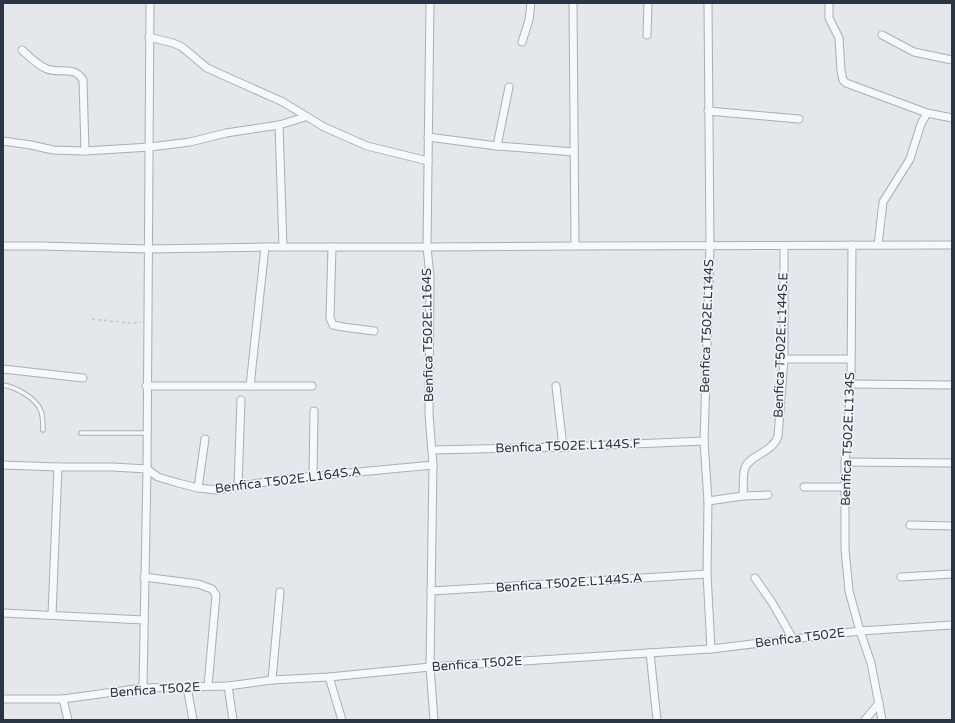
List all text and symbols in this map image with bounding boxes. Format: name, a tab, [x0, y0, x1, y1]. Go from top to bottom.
street label: Benfica T502E.L144S	[697, 259, 717, 393]
street label: Benfica T502E.L164S	[419, 268, 437, 402]
street label: Benfica T502E.L144S.E	[770, 272, 792, 418]
street label: Benfica T502E.L134S	[838, 372, 858, 506]
street label: Benfica T502E.L144S.F	[495, 435, 641, 457]
street label: Benfica T502E.L164S.A	[214, 463, 362, 497]
street label: Benfica T502E.L144S.A	[495, 570, 643, 596]
street label: Benfica T502E	[754, 625, 846, 651]
street label: Benfica T502E	[431, 653, 523, 675]
street label: Benfica T502E	[109, 679, 201, 701]

